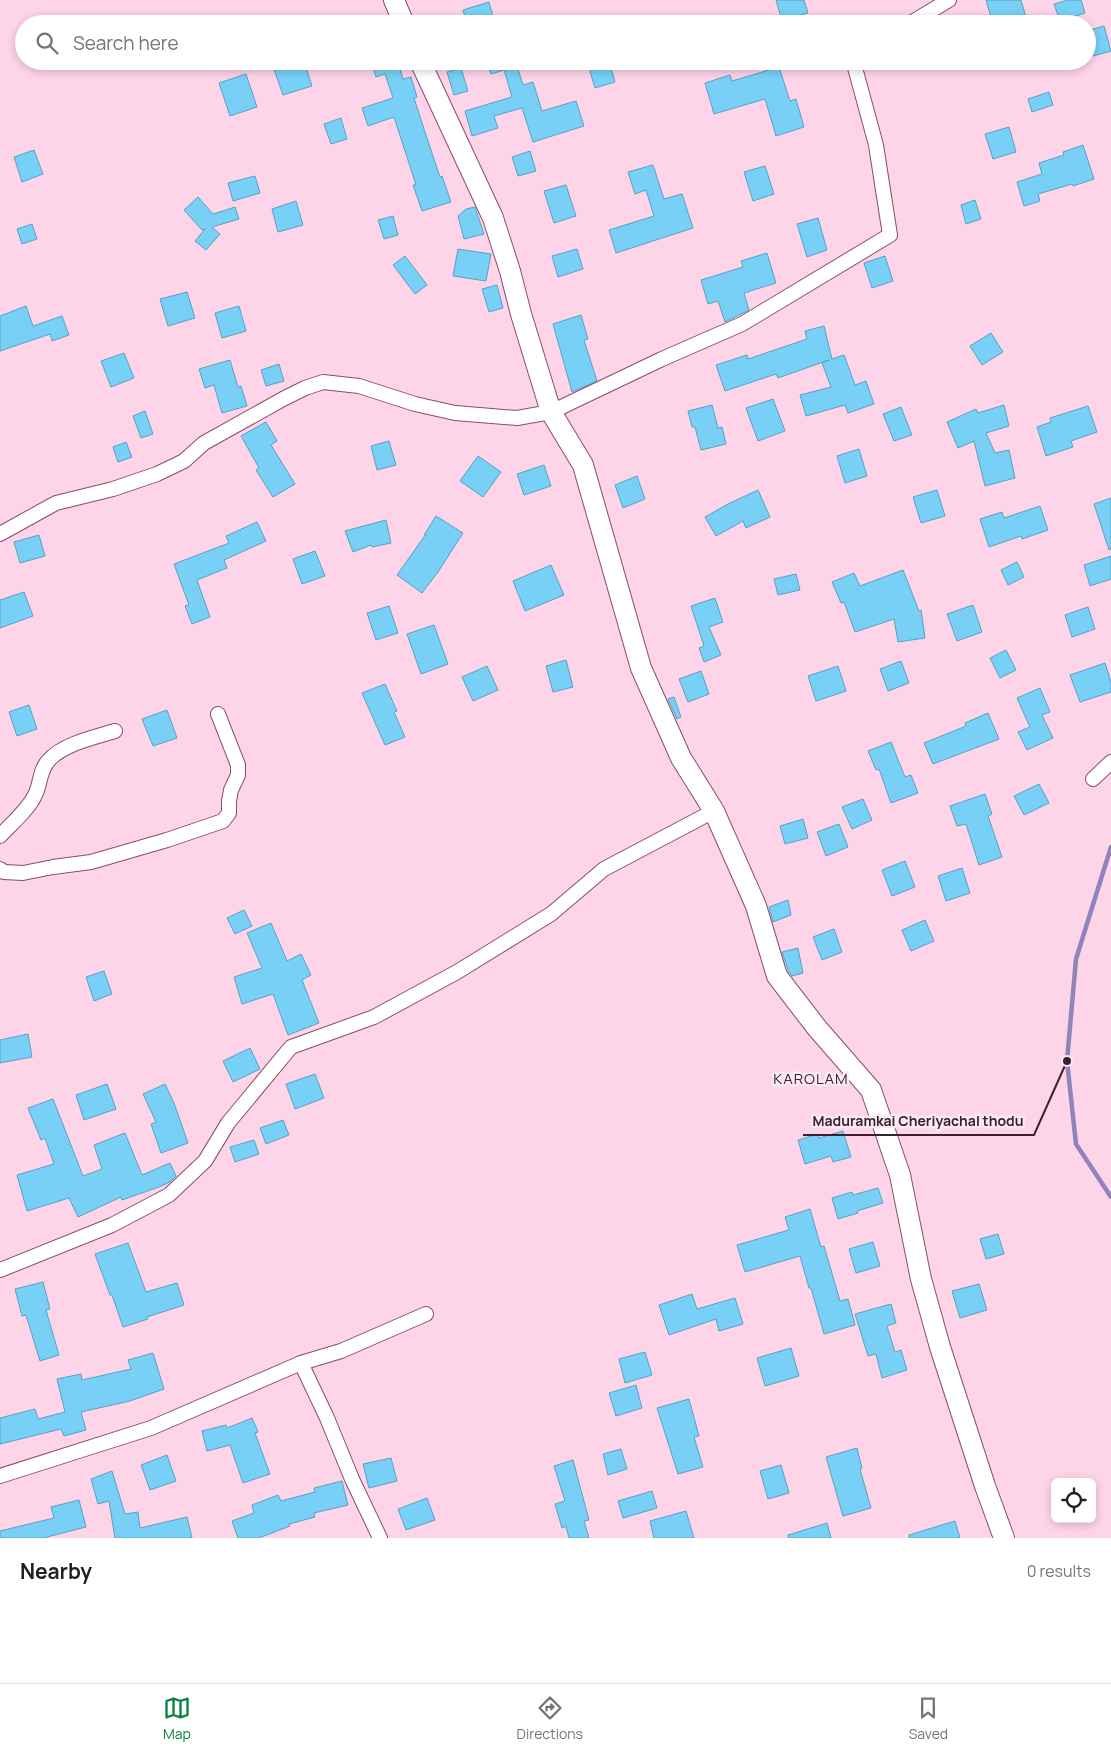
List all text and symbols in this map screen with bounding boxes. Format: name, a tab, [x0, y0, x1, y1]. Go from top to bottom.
search box	[15, 15, 1096, 70]
icon: search	[33, 29, 61, 57]
text: Search here	[73, 30, 179, 56]
district label: KAROLAM	[773, 1068, 849, 1089]
callout: Maduramkai Cheriyachal thodu	[803, 1106, 1034, 1135]
text: Maduramkai Cheriyachal thodu	[813, 1111, 1023, 1130]
map controls	[1051, 1478, 1096, 1523]
button: locate	[1051, 1478, 1096, 1523]
text: Nearby	[20, 1557, 92, 1585]
text: 0 results	[1027, 1560, 1091, 1582]
tab: Map	[163, 1694, 191, 1743]
tab: Directions	[517, 1694, 583, 1743]
tab: Saved	[909, 1694, 948, 1743]

